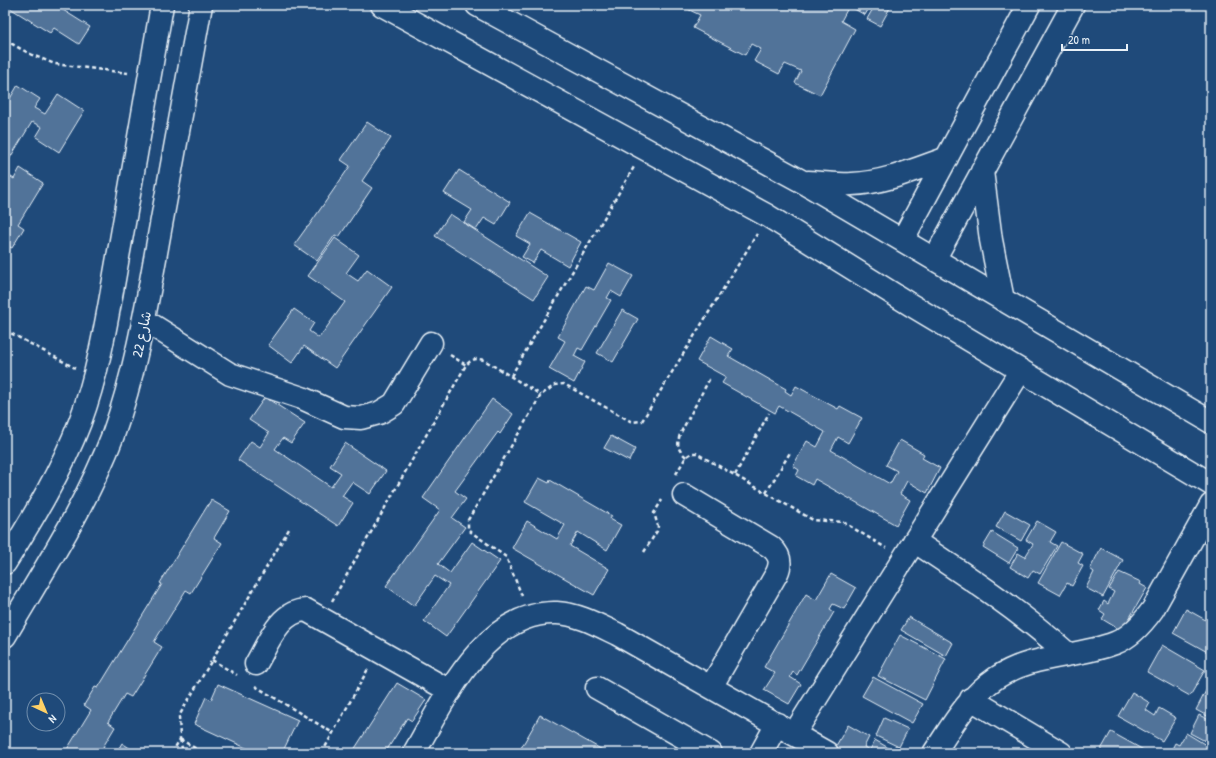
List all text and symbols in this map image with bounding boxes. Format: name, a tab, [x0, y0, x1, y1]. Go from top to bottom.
scale bar	[1062, 26, 1127, 52]
text: 20 m	[1068, 31, 1090, 48]
street label: شارع 22	[127, 309, 156, 359]
north arrow	[26, 692, 66, 732]
text: N	[46, 712, 60, 726]

